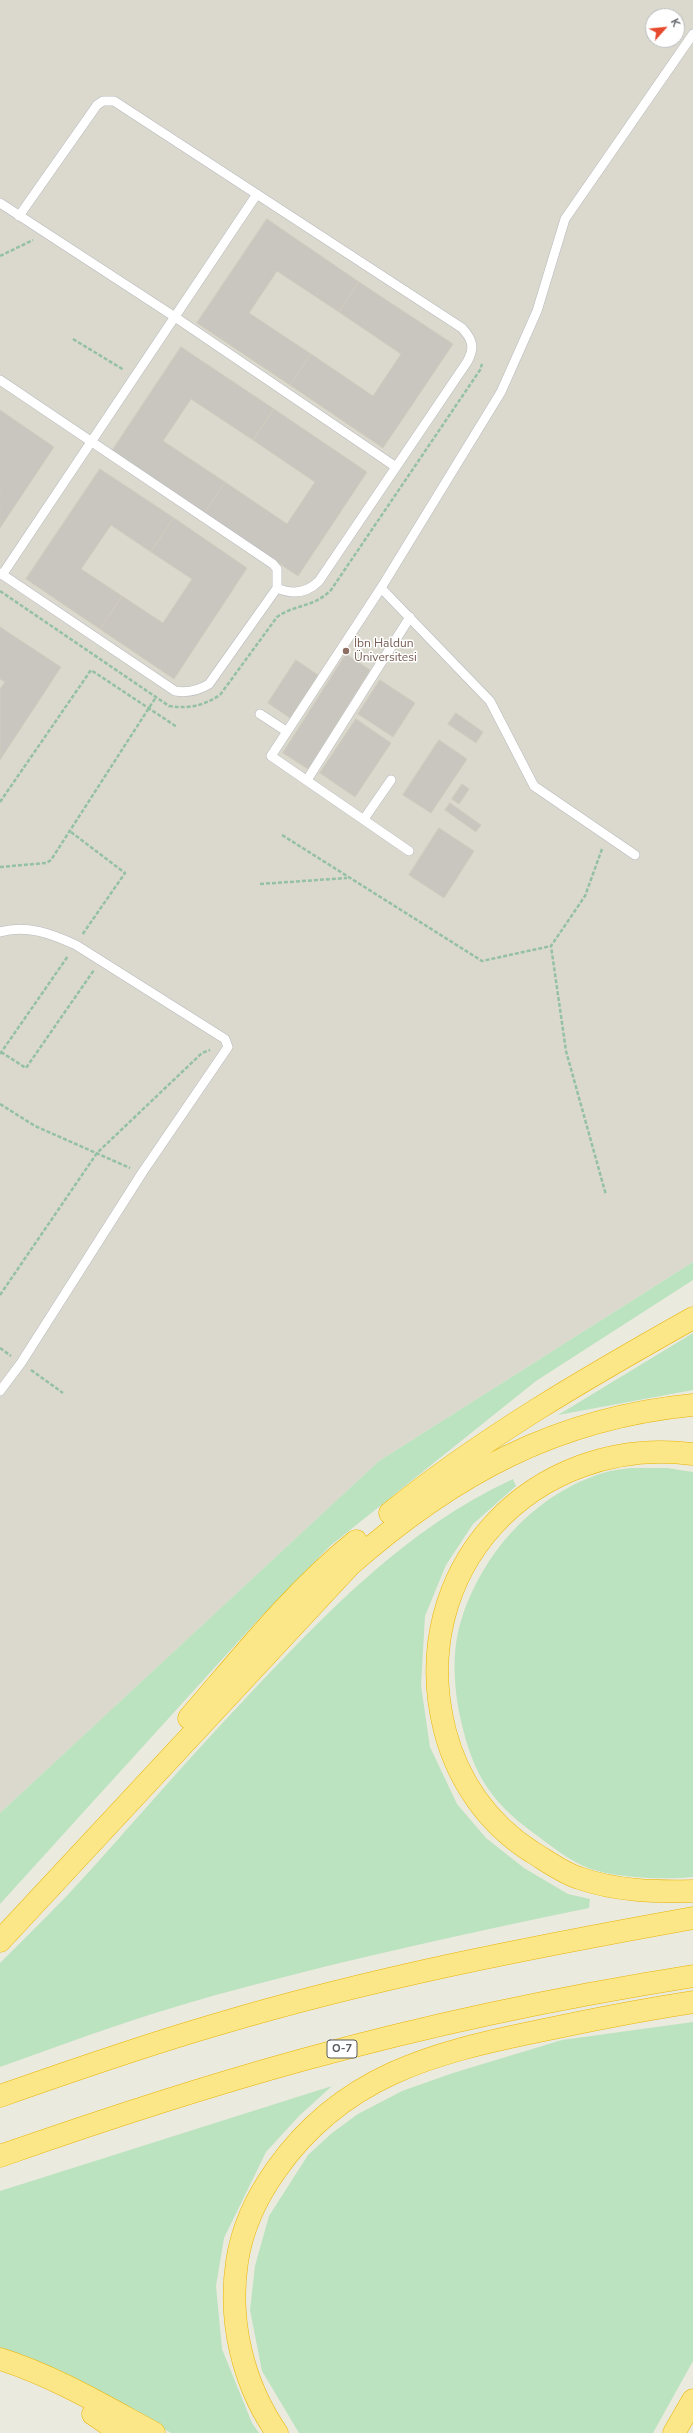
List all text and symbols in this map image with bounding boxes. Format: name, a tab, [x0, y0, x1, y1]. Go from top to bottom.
north arrow	[645, 8, 685, 48]
text: K	[667, 16, 684, 29]
place label: İbn Haldun Üniversitesi	[354, 637, 417, 665]
marker: İbn Haldun Üniversitesi	[341, 646, 351, 656]
road number: O-7	[327, 2040, 357, 2058]

